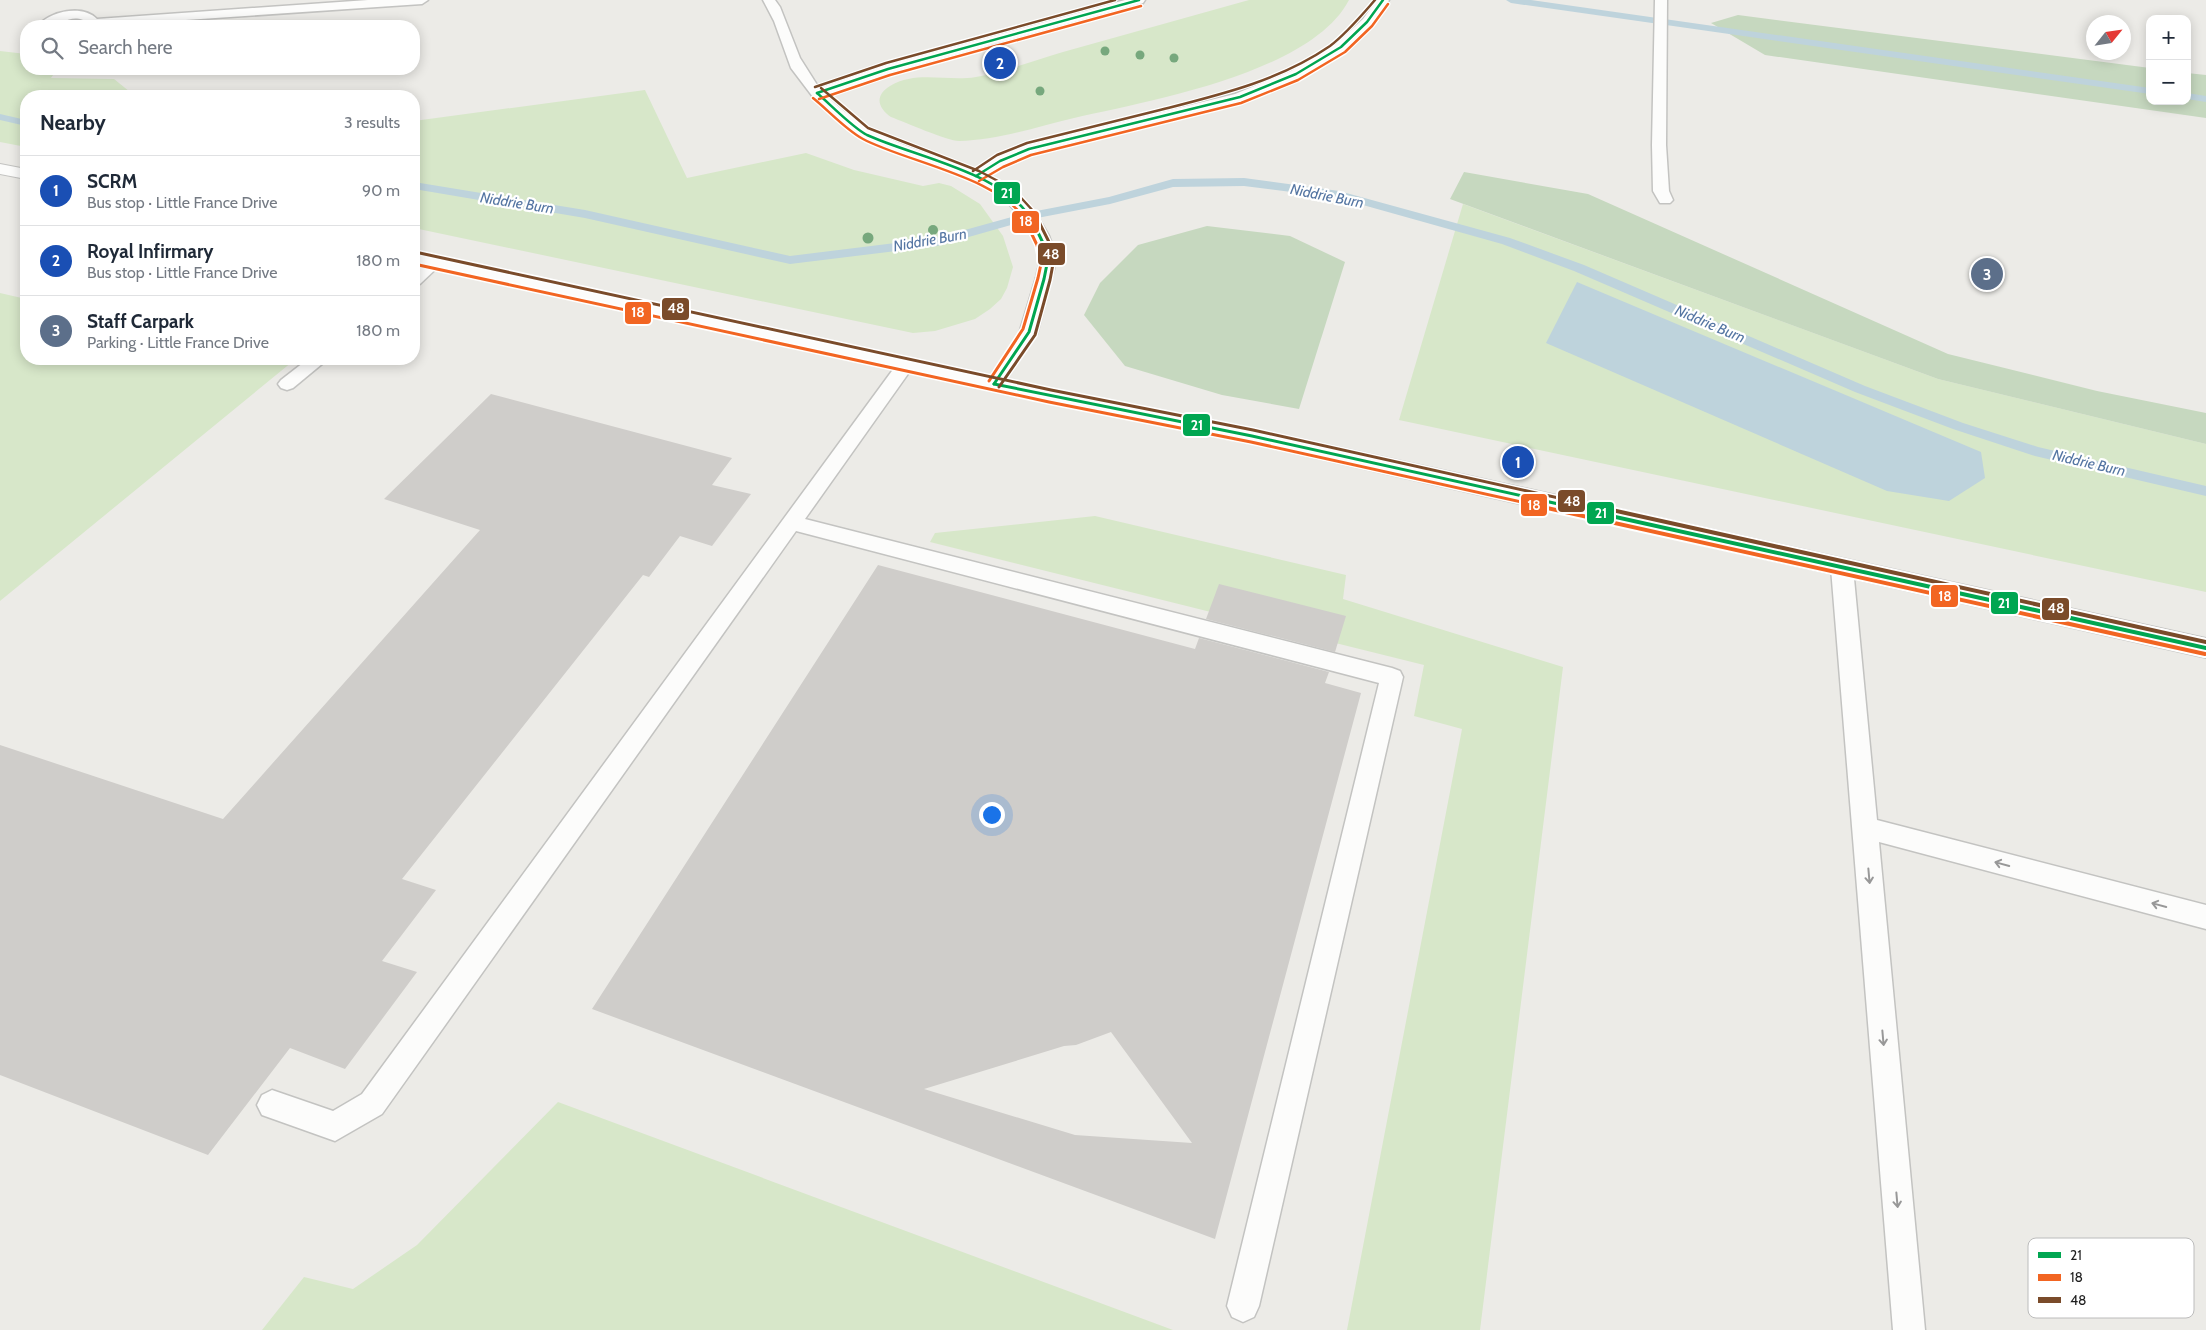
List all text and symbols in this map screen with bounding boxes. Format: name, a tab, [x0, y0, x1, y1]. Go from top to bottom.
north arrow	[2086, 15, 2131, 60]
map controls	[2146, 15, 2191, 105]
button: +	[2146, 15, 2191, 60]
search box	[20, 20, 420, 75]
icon: search	[38, 34, 66, 62]
text: Search here	[78, 36, 172, 59]
pin: 2	[984, 44, 1016, 82]
button: −	[2146, 60, 2191, 105]
text: Nearby	[40, 110, 106, 135]
text: 3 results	[344, 113, 400, 132]
text: SCRM	[87, 170, 137, 193]
water label: Niddrie Burn	[1289, 180, 1365, 212]
text: 1	[53, 181, 59, 200]
text: 90 m	[362, 181, 400, 200]
line badge: 21	[993, 181, 1021, 205]
text: 21	[1001, 184, 1013, 202]
water label: Niddrie Burn	[479, 188, 555, 218]
text: Bus stop · Little France Drive	[87, 193, 277, 212]
line badge: 18	[1011, 210, 1040, 234]
text: 18	[1019, 212, 1033, 230]
water label: Niddrie Burn	[892, 225, 968, 255]
text: Royal Infirmary	[87, 240, 214, 263]
line badge: 48	[1037, 242, 1066, 266]
text: 48	[1042, 245, 1060, 263]
text: 2	[52, 251, 60, 270]
text: 180 m	[356, 251, 400, 270]
pin: 3	[1971, 255, 2003, 293]
text: Bus stop · Little France Drive	[87, 263, 277, 282]
line badge: 48	[661, 297, 690, 321]
text: 48	[667, 299, 685, 317]
line badge: 18	[624, 301, 652, 325]
water label: Niddrie Burn	[1672, 301, 1748, 347]
text: 18	[631, 303, 645, 321]
text: Staff Carpark	[87, 310, 194, 333]
text: 3	[52, 321, 60, 340]
text: 180 m	[356, 321, 400, 340]
text: Parking · Little France Drive	[87, 333, 269, 352]
line badge: 21	[1182, 413, 1211, 437]
text: 21	[1191, 416, 1203, 434]
pin: 1	[1502, 443, 1534, 481]
water label: Niddrie Burn	[2051, 446, 2127, 480]
line badge: 48	[1557, 489, 1586, 513]
text: 48	[1563, 492, 1581, 510]
line badge: 18	[1520, 493, 1548, 517]
text: 18	[1527, 496, 1541, 514]
line badge: 21	[1586, 501, 1615, 525]
text: 21	[1595, 504, 1607, 522]
line badge: 18	[1930, 584, 1959, 608]
text: 18	[1938, 587, 1952, 605]
line badge: 21	[1990, 591, 2019, 615]
text: 21	[1998, 594, 2010, 612]
line badge: 48	[2041, 597, 2070, 621]
text: 48	[2047, 599, 2065, 617]
your location	[979, 802, 1005, 828]
one-way arrow	[1994, 858, 2010, 868]
one-way arrow	[1865, 868, 1874, 884]
one-way arrow	[2151, 900, 2167, 909]
one-way arrow	[1879, 1030, 1888, 1046]
one-way arrow	[1893, 1192, 1902, 1208]
legend	[2028, 1238, 2194, 1318]
text: 21	[2070, 1246, 2082, 1264]
text: 18	[2070, 1268, 2083, 1286]
text: 48	[2070, 1291, 2087, 1309]

